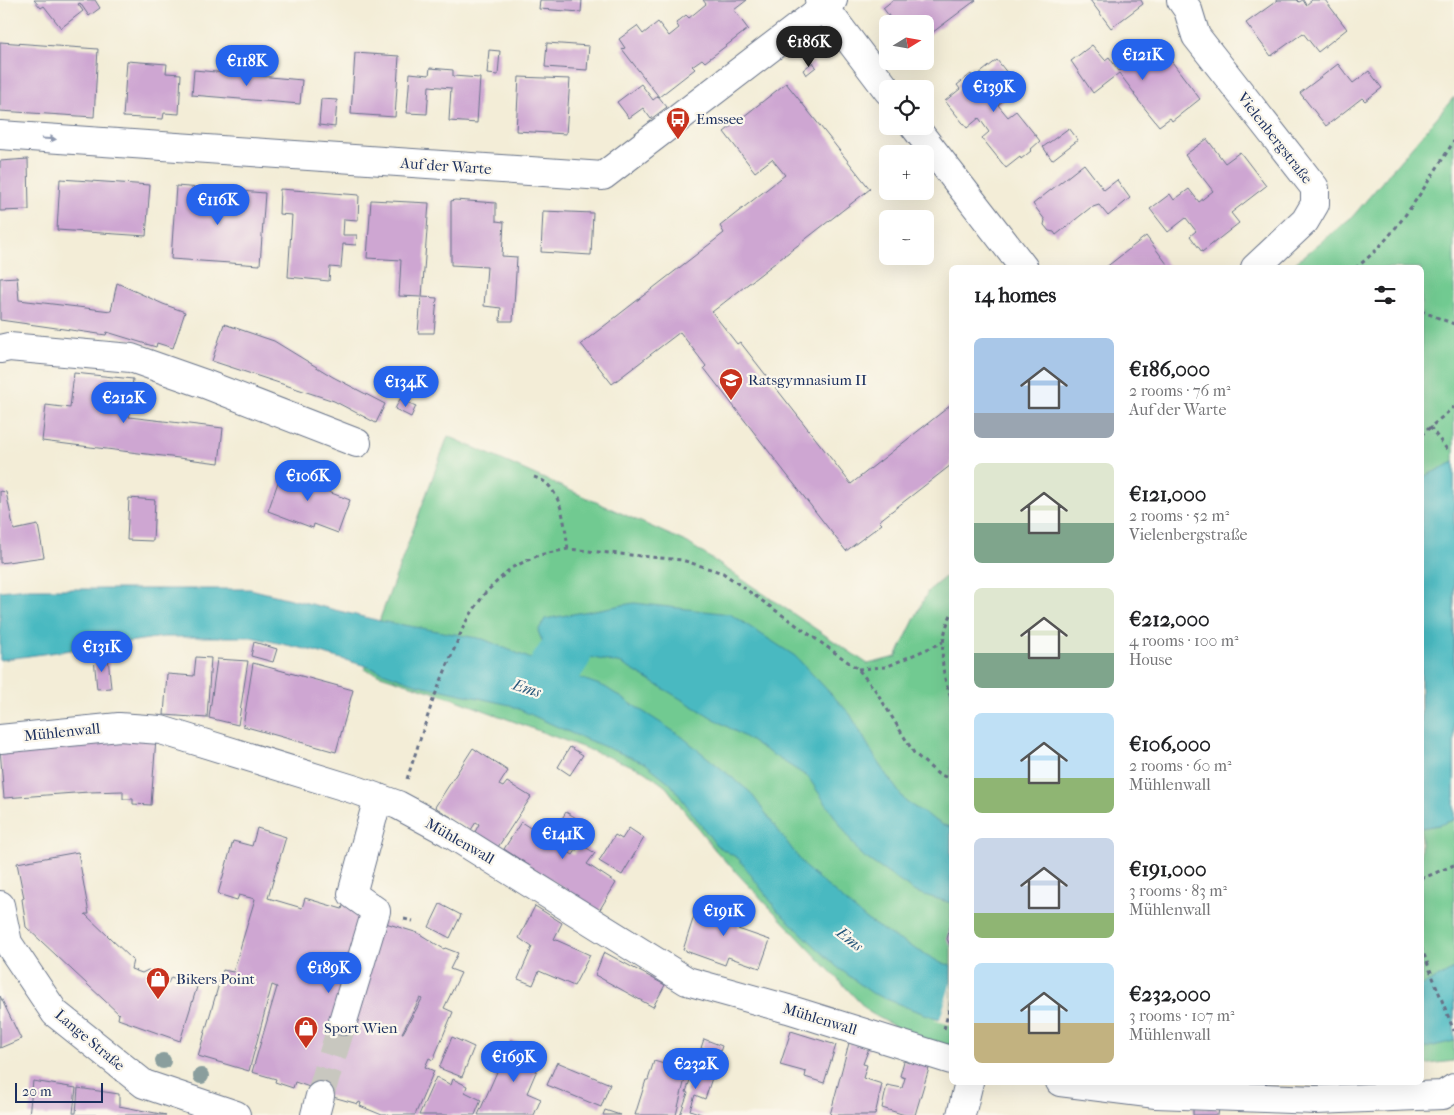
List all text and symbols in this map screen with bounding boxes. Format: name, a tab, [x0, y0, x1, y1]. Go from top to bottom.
north arrow	[879, 15, 934, 70]
map controls	[879, 15, 934, 265]
pin: €186K	[774, 26, 844, 68]
text: €186K	[787, 32, 831, 51]
pin: €121K	[1108, 38, 1178, 81]
pin: €118K	[212, 44, 282, 87]
text: €121K	[1123, 45, 1163, 64]
text: €118K	[227, 51, 267, 70]
pin: €139K	[959, 70, 1029, 113]
text: €139K	[973, 77, 1015, 96]
button: locate	[879, 80, 934, 135]
street label: Vielenbergstraße	[1233, 88, 1317, 188]
bus stop icon: Emssee	[665, 106, 691, 140]
place label: Emssee	[696, 110, 744, 128]
one-way arrow	[41, 135, 57, 143]
button: +	[879, 145, 934, 200]
street label: Auf der Warte	[399, 154, 493, 178]
pin: €116K	[183, 184, 253, 226]
text: €116K	[197, 190, 239, 209]
button: −	[879, 210, 934, 265]
icon: filters	[1371, 281, 1399, 309]
text: 14 homes	[974, 283, 1056, 307]
text: €186,000	[1129, 357, 1210, 381]
icon: home	[1014, 358, 1074, 418]
pin: €134K	[371, 366, 441, 408]
school or university icon: Ratsgymnasium II	[718, 367, 744, 401]
place label: Ratsgymnasium II	[748, 371, 867, 389]
text: €134K	[385, 372, 427, 391]
text: 2 rooms · 76 m²	[1129, 381, 1230, 400]
pin: €212K	[89, 382, 159, 424]
text: €212K	[102, 388, 146, 407]
text: Auf der Warte	[1129, 400, 1226, 419]
pin: €106K	[273, 460, 343, 502]
text: €106K	[286, 466, 330, 485]
text: €121,000	[1129, 482, 1206, 506]
icon: home	[1014, 483, 1074, 543]
text: 2 rooms · 52 m²	[1129, 506, 1229, 525]
text: Vielenbergstraße	[1129, 525, 1247, 544]
text: €212,000	[1129, 607, 1210, 631]
icon: home	[1014, 608, 1074, 668]
pin: €131K	[67, 630, 137, 673]
text: 4 rooms · 100 m²	[1129, 631, 1239, 650]
text: €131K	[82, 637, 122, 656]
text: House	[1129, 650, 1172, 669]
water label: Ems	[510, 674, 544, 702]
street label: Mühlenwall	[23, 719, 101, 745]
text: €106,000	[1129, 732, 1211, 756]
icon: home	[1014, 733, 1074, 793]
text: 2 rooms · 60 m²	[1129, 756, 1232, 775]
text: Mühlenwall	[1129, 775, 1211, 794]
street label: Mühlenwall	[422, 814, 498, 868]
pin: €141K	[528, 818, 598, 860]
text: €141K	[542, 824, 584, 843]
text: €191,000	[1129, 857, 1207, 881]
icon: home	[1014, 858, 1074, 918]
text: 3 rooms · 83 m²	[1129, 881, 1227, 900]
pin: €191K	[689, 894, 759, 937]
text: Mühlenwall	[1129, 900, 1211, 919]
text: €191K	[704, 901, 744, 920]
water label: Ems	[832, 922, 868, 956]
pin: €189K	[294, 952, 364, 994]
text: €189K	[307, 958, 351, 977]
shop icon: Bikers Point	[145, 966, 171, 1000]
place label: Bikers Point	[176, 970, 255, 988]
text: €232,000	[1129, 982, 1211, 1006]
icon: home	[1014, 983, 1074, 1043]
street label: Mühlenwall	[781, 999, 859, 1039]
street label: Lange Straße	[51, 1006, 129, 1075]
text: 3 rooms · 107 m²	[1129, 1006, 1235, 1025]
shop icon: Sport Wien	[293, 1015, 319, 1049]
place label: Sport Wien	[324, 1019, 398, 1037]
text: Mühlenwall	[1129, 1025, 1211, 1044]
pin: €169K	[479, 1040, 549, 1083]
text: €169K	[492, 1047, 536, 1066]
pin: €232K	[661, 1048, 731, 1090]
text: €232K	[674, 1054, 718, 1073]
scale bar	[15, 1080, 102, 1103]
text: 20 m	[22, 1083, 52, 1100]

